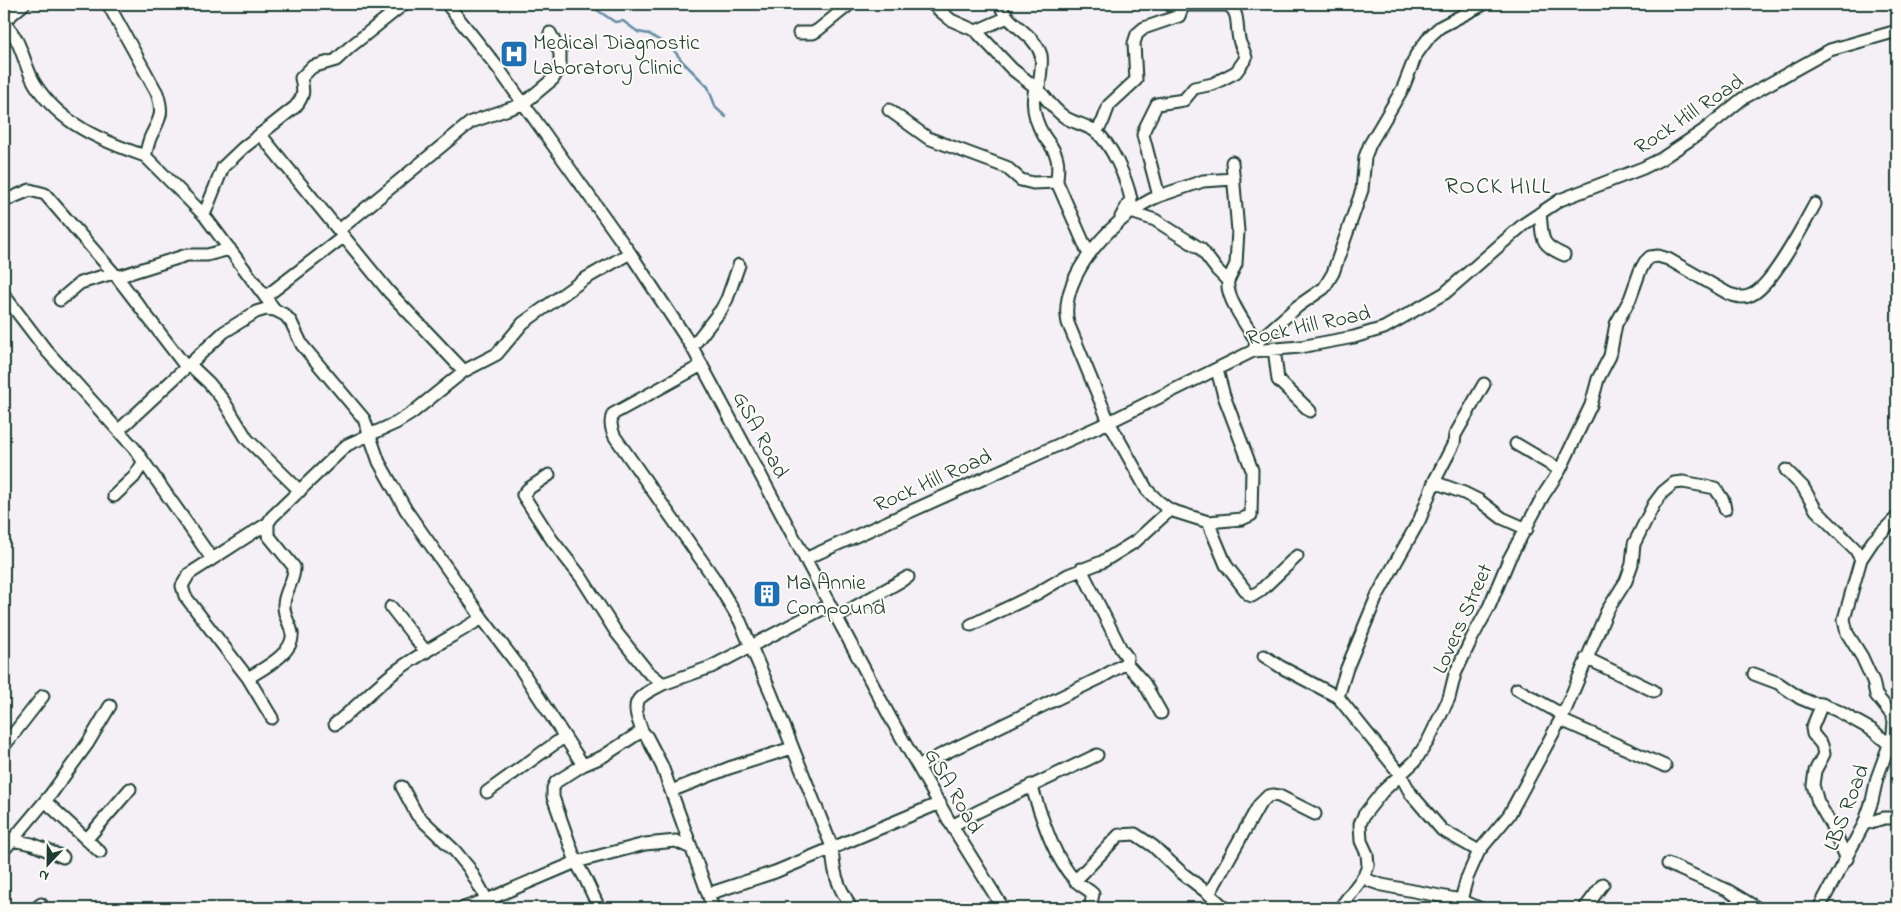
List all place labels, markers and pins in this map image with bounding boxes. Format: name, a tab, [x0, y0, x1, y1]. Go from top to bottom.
place label: Medical Diagnostic Laboratory Clinic	[533, 28, 700, 86]
hospital icon: Medical Diagnostic Laboratory Clinic	[499, 39, 529, 69]
place label: Ma Annie Compound	[786, 568, 886, 625]
building icon: Ma Annie Compound	[752, 579, 782, 609]

